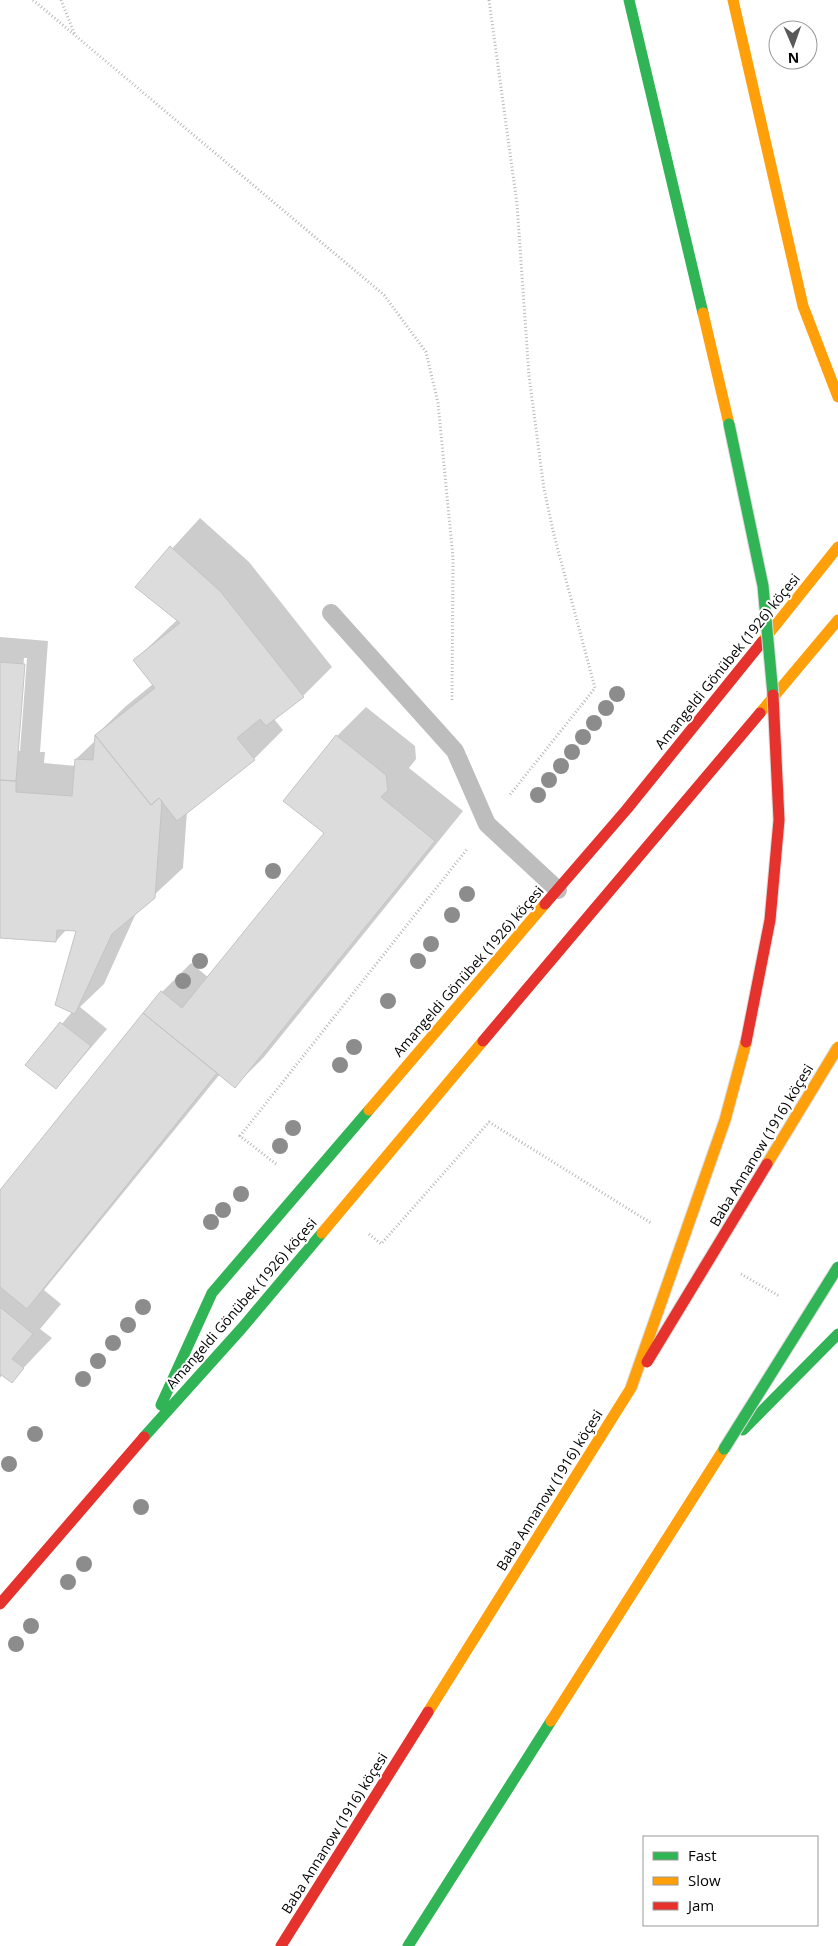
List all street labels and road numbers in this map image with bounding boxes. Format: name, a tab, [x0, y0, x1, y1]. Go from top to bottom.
street label: Amangeldi Gönübek (1926) köçesi	[650, 569, 804, 753]
street label: Amangeldi Gönübek (1926) köçesi	[388, 882, 548, 1060]
street label: Baba Annanow (1916) köçesi	[705, 1060, 817, 1230]
street label: Amangeldi Gönübek (1926) köçesi	[161, 1214, 321, 1392]
street label: Baba Annanow (1916) köçesi	[492, 1406, 606, 1574]
street label: Baba Annanow (1916) köçesi	[277, 1749, 391, 1917]

